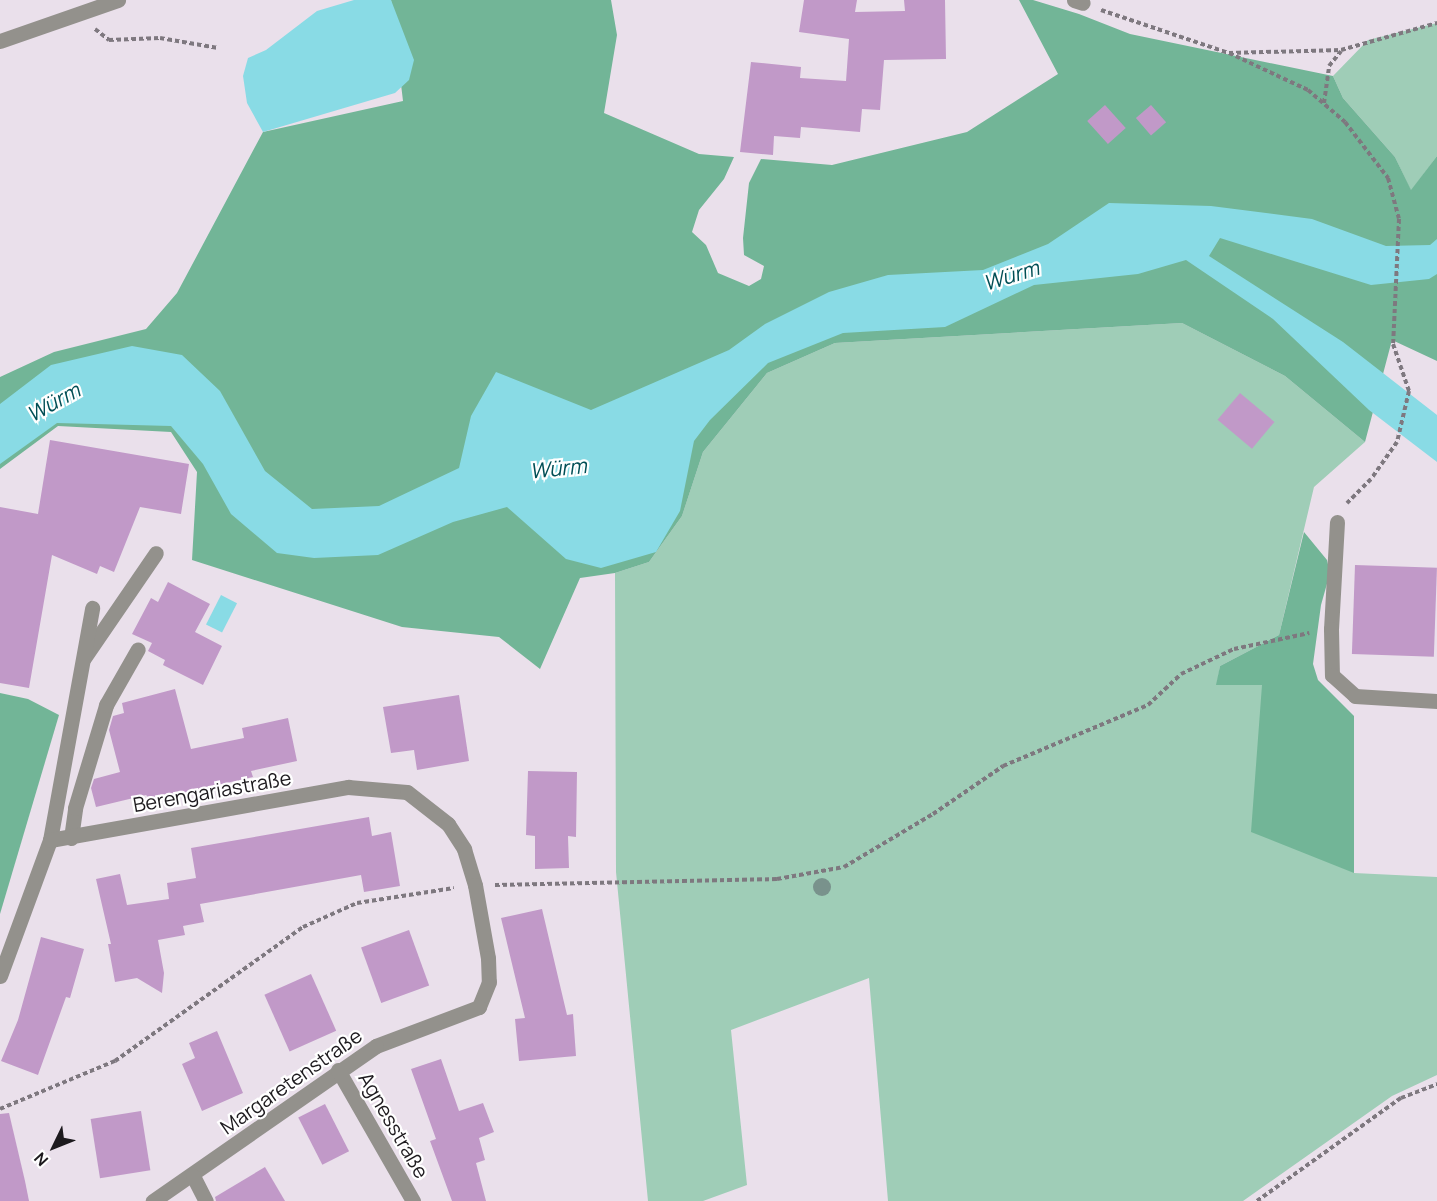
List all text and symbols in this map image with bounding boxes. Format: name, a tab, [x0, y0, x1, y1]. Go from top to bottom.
water label: Würm	[980, 255, 1042, 295]
water label: Würm	[22, 377, 84, 427]
water label: Würm	[528, 452, 588, 484]
street label: Berengariastraße	[131, 765, 293, 817]
street label: Margaretenstraße	[216, 1023, 366, 1139]
street label: Agnesstraße	[354, 1068, 434, 1182]
north arrow	[24, 1117, 84, 1177]
text: N	[29, 1148, 53, 1171]

